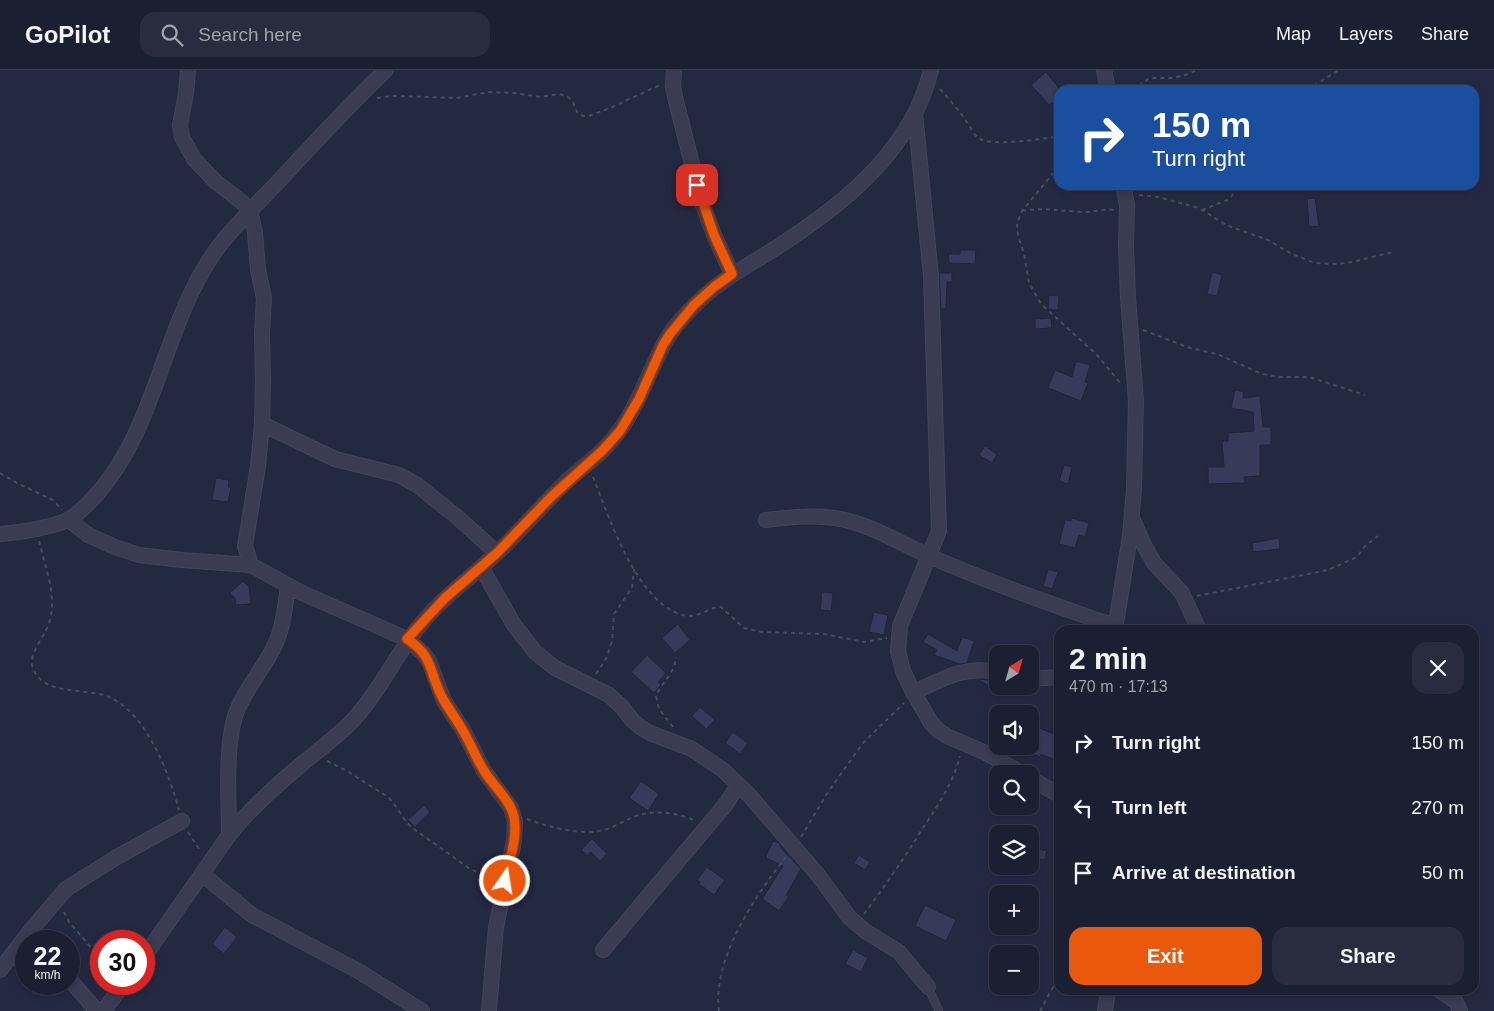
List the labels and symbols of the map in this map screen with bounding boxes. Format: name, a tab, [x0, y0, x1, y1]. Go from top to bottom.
pin	[676, 164, 718, 206]
north arrow	[989, 645, 1039, 695]
position arrow	[478, 854, 530, 906]
speed limit sign: 30	[90, 930, 155, 995]

